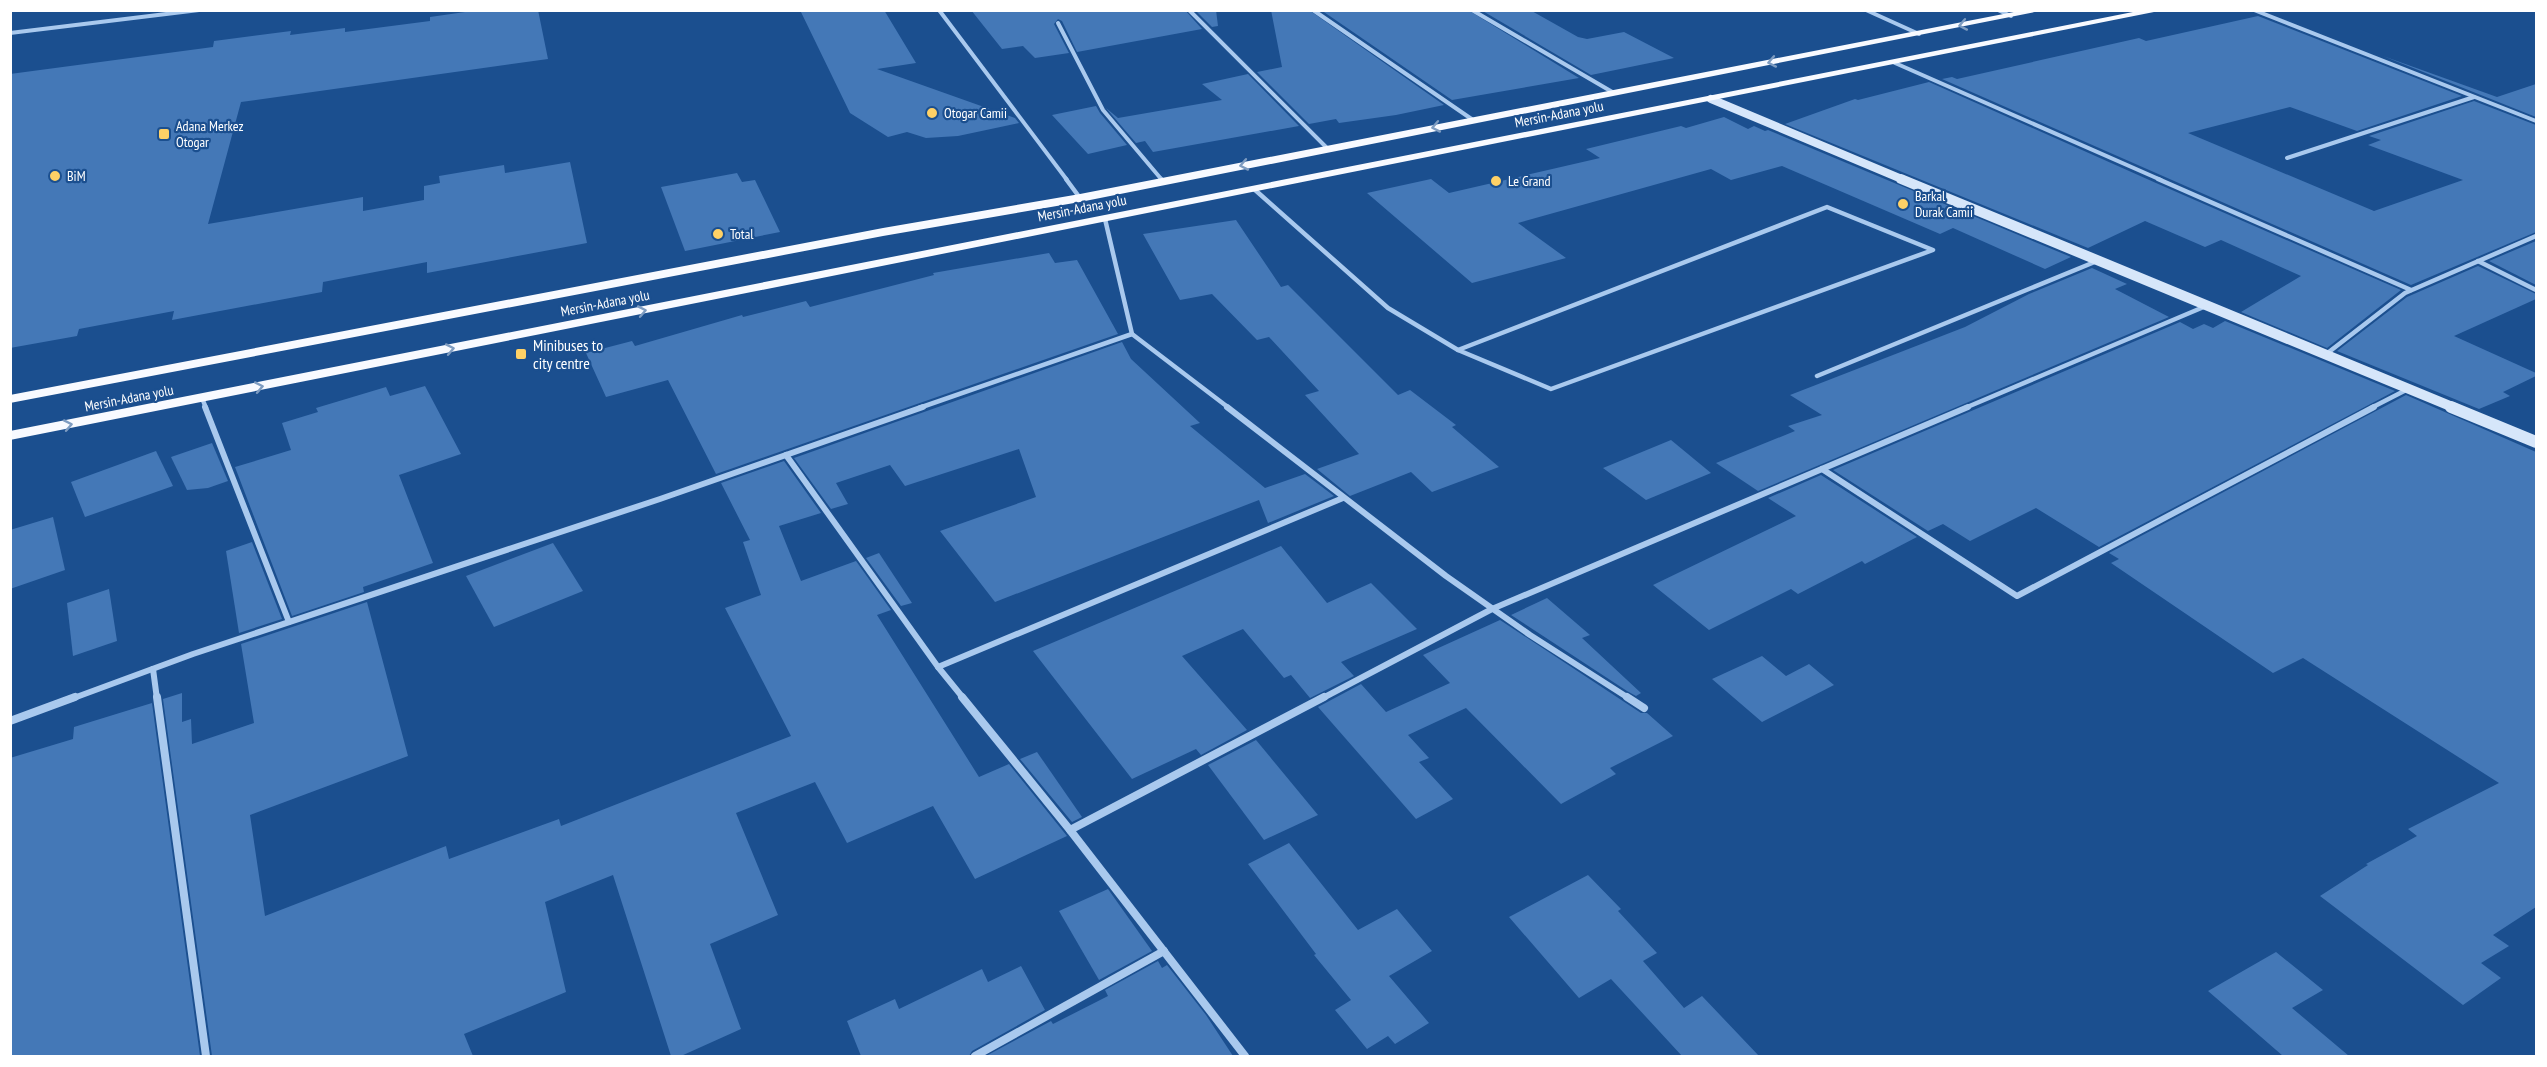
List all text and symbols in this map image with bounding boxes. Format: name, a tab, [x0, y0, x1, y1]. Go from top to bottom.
one-way arrow	[1958, 19, 1968, 31]
one-way arrow	[1767, 55, 1777, 68]
street label: Mersin-Adana yolu	[1513, 97, 1605, 131]
place label: Otogar Camii	[944, 104, 1007, 122]
marker: Otogar Camii	[925, 106, 939, 120]
place label: Adana Merkez Otogar	[176, 117, 244, 151]
one-way arrow	[1431, 120, 1441, 133]
marker: Adana Merkez Otogar	[157, 127, 171, 141]
one-way arrow	[1240, 158, 1250, 171]
place label: BiM	[67, 167, 86, 185]
marker: BiM	[48, 169, 62, 183]
place label: Le Grand	[1508, 172, 1550, 190]
marker: Le Grand	[1489, 174, 1503, 188]
place label: Barkal Durak Camii	[1915, 187, 1973, 221]
street label: Mersin-Adana yolu	[1036, 191, 1128, 225]
marker: Barkal Durak Camii	[1896, 197, 1910, 211]
place label: Total	[730, 225, 754, 243]
marker: Total	[711, 227, 725, 241]
street label: Mersin-Adana yolu	[559, 286, 651, 320]
one-way arrow	[636, 305, 646, 318]
place label: Minibuses to city centre	[533, 335, 603, 373]
one-way arrow	[445, 343, 455, 356]
marker: Minibuses to city centre	[514, 347, 528, 361]
street label: Mersin-Adana yolu	[83, 381, 175, 415]
one-way arrow	[254, 381, 264, 394]
one-way arrow	[63, 419, 73, 432]

